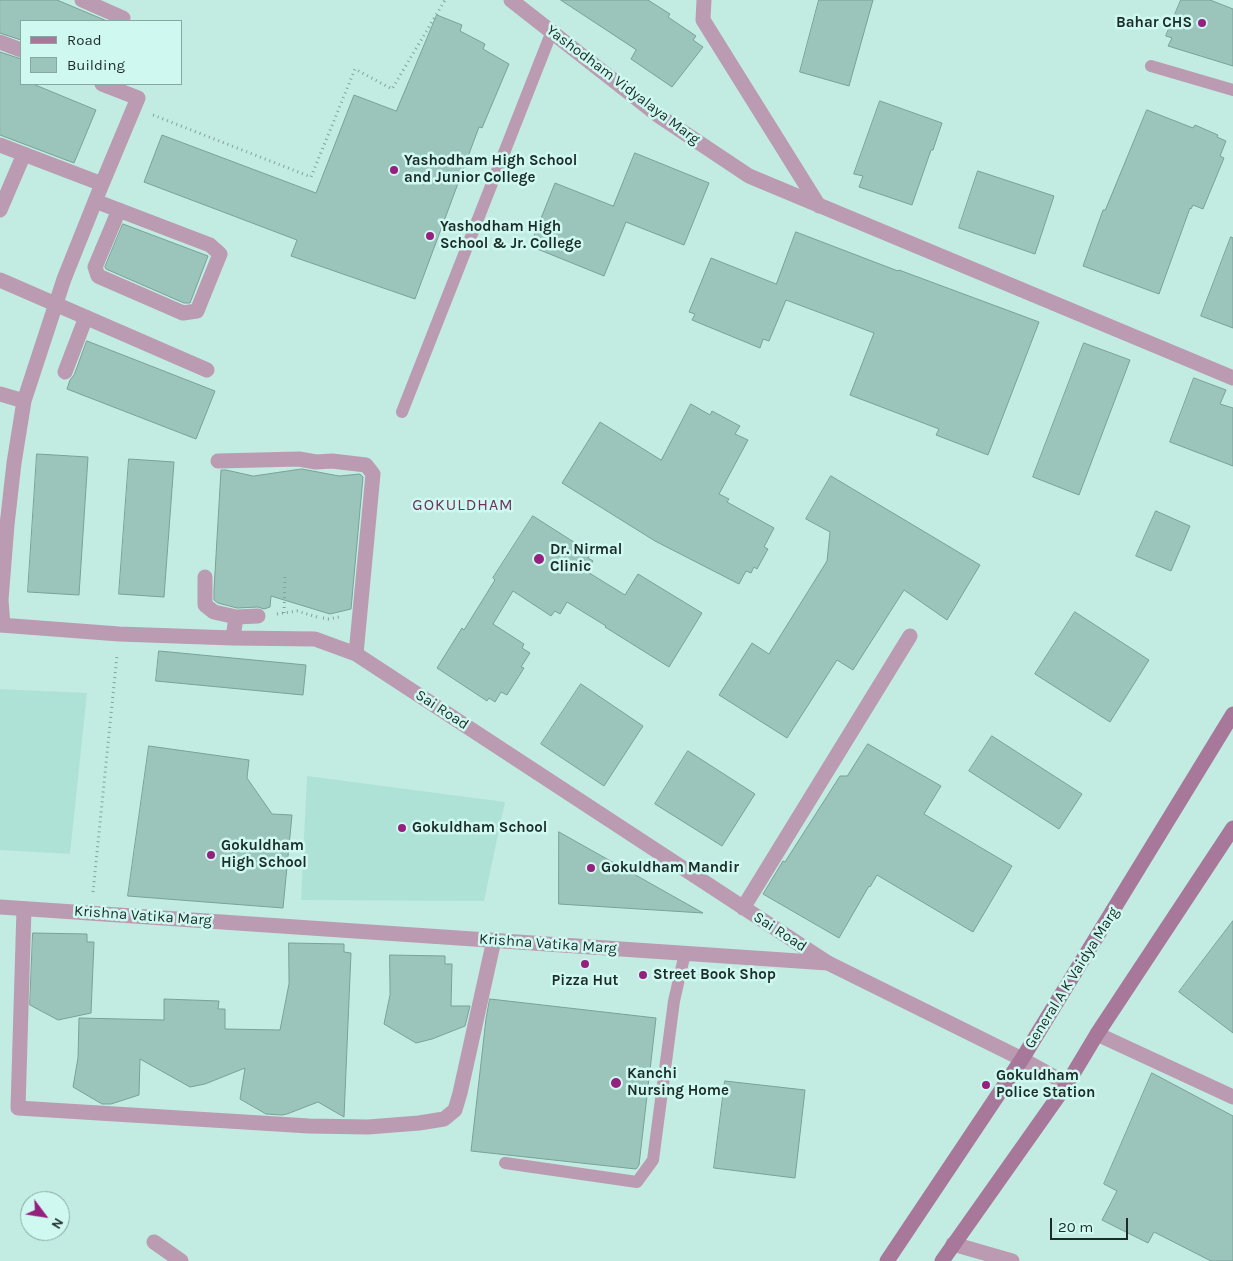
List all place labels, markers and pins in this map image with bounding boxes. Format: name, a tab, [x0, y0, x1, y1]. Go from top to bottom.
place label: Bahar CHS	[1116, 14, 1192, 32]
marker: Bahar CHS	[1196, 17, 1208, 29]
place label: Yashodham High School and Junior College	[404, 152, 577, 187]
marker: Yashodham High School and Junior College	[388, 164, 400, 176]
place label: Yashodham High School & Jr. College	[440, 218, 582, 253]
marker: Yashodham High School & Jr. College	[424, 230, 436, 242]
place label: Dr. Nirmal Clinic	[550, 541, 622, 576]
marker: Dr. Nirmal Clinic	[532, 552, 546, 566]
place label: Gokuldham School	[412, 819, 547, 837]
marker: Gokuldham School	[396, 822, 408, 834]
place label: Gokuldham High School	[221, 837, 307, 872]
marker: Gokuldham High School	[205, 849, 217, 861]
place label: Gokuldham Mandir	[601, 859, 739, 877]
marker: Gokuldham Mandir	[585, 862, 597, 874]
marker: Pizza Hut	[579, 958, 591, 970]
place label: Street Book Shop	[653, 966, 776, 984]
marker: Street Book Shop	[637, 969, 649, 981]
place label: Pizza Hut	[552, 972, 618, 990]
place label: Kanchi Nursing Home	[627, 1065, 729, 1100]
place label: Gokuldham Police Station	[996, 1067, 1095, 1102]
marker: Kanchi Nursing Home	[609, 1076, 623, 1090]
marker: Gokuldham Police Station	[980, 1079, 992, 1091]

